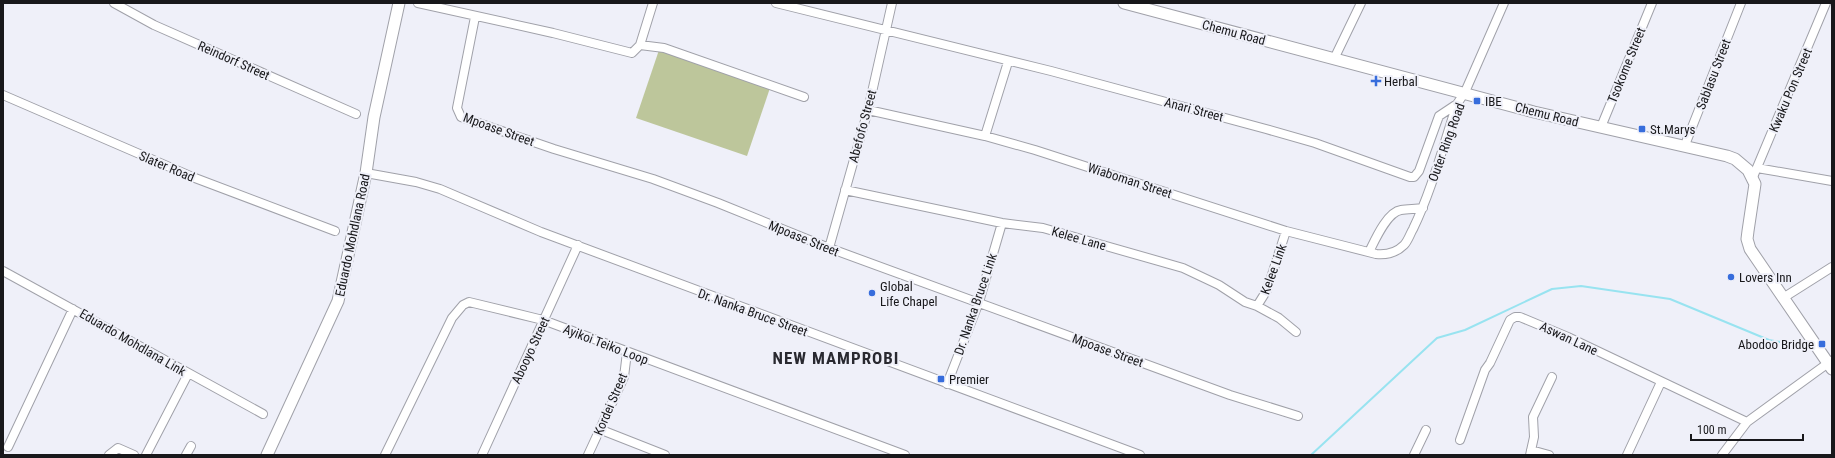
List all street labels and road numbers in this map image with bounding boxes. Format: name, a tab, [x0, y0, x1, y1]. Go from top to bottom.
street label: Chemu Road	[1201, 17, 1267, 48]
street label: Tsokome Street	[1604, 25, 1648, 105]
street label: Sablasu Street	[1693, 37, 1734, 112]
street label: Reindorf Street	[196, 38, 272, 83]
street label: Kwaku Pon Street	[1766, 46, 1815, 134]
street label: Abefofo Street	[846, 88, 879, 164]
street label: Anari Street	[1163, 94, 1225, 125]
street label: Chemu Road	[1514, 99, 1580, 130]
street label: Outer Ring Road	[1425, 101, 1468, 184]
street label: Mpoase Street	[461, 110, 537, 149]
street label: Slater Road	[137, 148, 197, 185]
street label: Wiaboman Street	[1086, 160, 1174, 201]
street label: Eduardo Mohdlana Road	[332, 172, 373, 298]
street label: Mpoase Street	[766, 218, 841, 259]
street label: Kelee Lane	[1050, 224, 1108, 253]
street label: Kelee Link	[1257, 242, 1290, 296]
street label: Dr. Nanka Bruce Link	[951, 251, 1000, 357]
street label: Dr. Nanka Bruce Street	[696, 286, 810, 339]
street label: Eduardo Mohdlana Link	[77, 306, 189, 379]
street label: Abooyo Street	[508, 314, 553, 386]
street label: Aswan Lane	[1537, 319, 1600, 358]
street label: Ayikoi Teiko Loop	[561, 321, 650, 368]
street label: Mpoase Street	[1070, 331, 1146, 370]
street label: Kordei Street	[591, 371, 630, 438]

